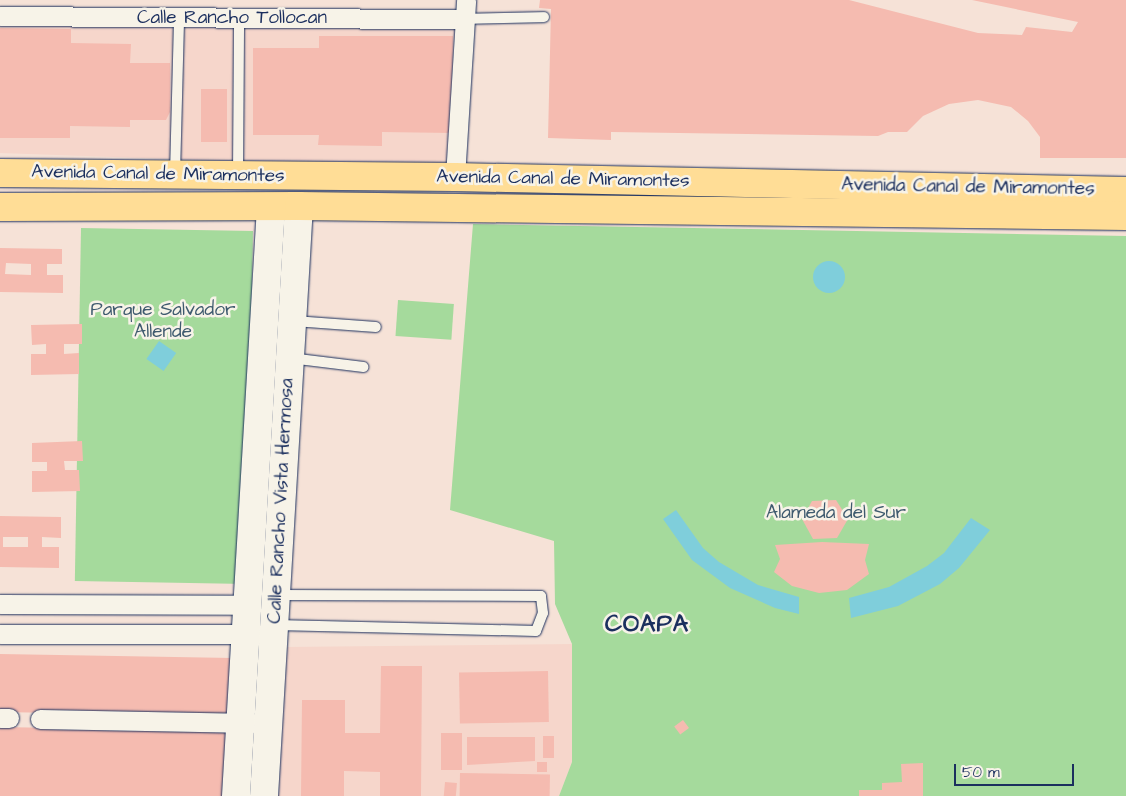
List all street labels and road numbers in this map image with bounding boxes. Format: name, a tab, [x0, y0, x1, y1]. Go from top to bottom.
street label: Calle Rancho Tollocan	[137, 7, 327, 29]
street label: Avenida Canal de Miramontes	[31, 160, 285, 188]
street label: Avenida Canal de Miramontes	[436, 165, 690, 193]
street label: Avenida Canal de Miramontes	[841, 173, 1095, 201]
street label: Calle Rancho Vista Hermosa	[263, 378, 299, 624]

